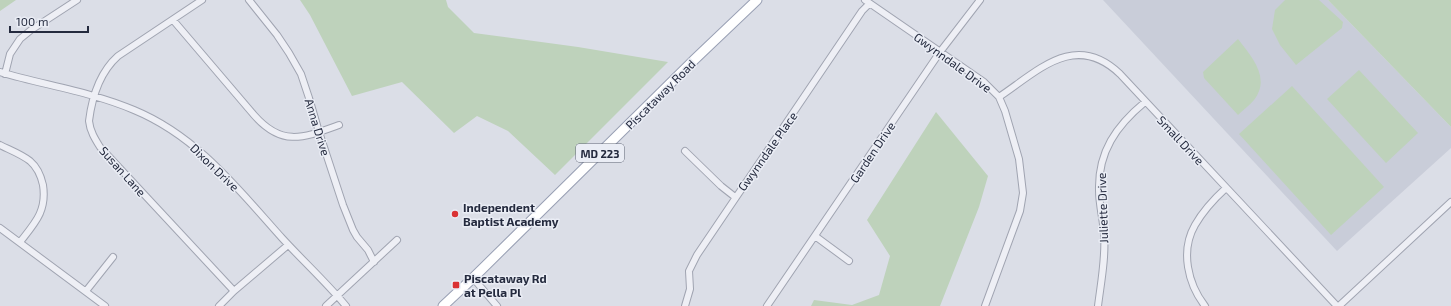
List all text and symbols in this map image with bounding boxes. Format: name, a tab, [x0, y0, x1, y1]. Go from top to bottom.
scale bar	[10, 8, 88, 34]
text: 100 m	[16, 14, 48, 28]
street label: Gwynndale Drive	[912, 29, 994, 95]
street label: Piscataway Road	[622, 56, 698, 132]
street label: Anna Drive	[303, 97, 333, 157]
street label: Gwynndale Place	[735, 109, 799, 193]
street label: Small Drive	[1155, 113, 1207, 167]
street label: Garden Drive	[847, 119, 897, 185]
street label: Dixon Drive	[188, 140, 242, 194]
street label: Susan Lane	[97, 143, 149, 199]
road number: MD 223	[576, 144, 624, 162]
street label: Juliette Drive	[1094, 172, 1110, 244]
place label: Independent Baptist Academy	[463, 200, 559, 229]
marker: Independent Baptist Academy	[450, 209, 460, 219]
place label: Piscataway Rd at Pella Pl	[464, 271, 547, 299]
marker: Piscataway Rd at Pella Pl	[451, 280, 461, 290]

